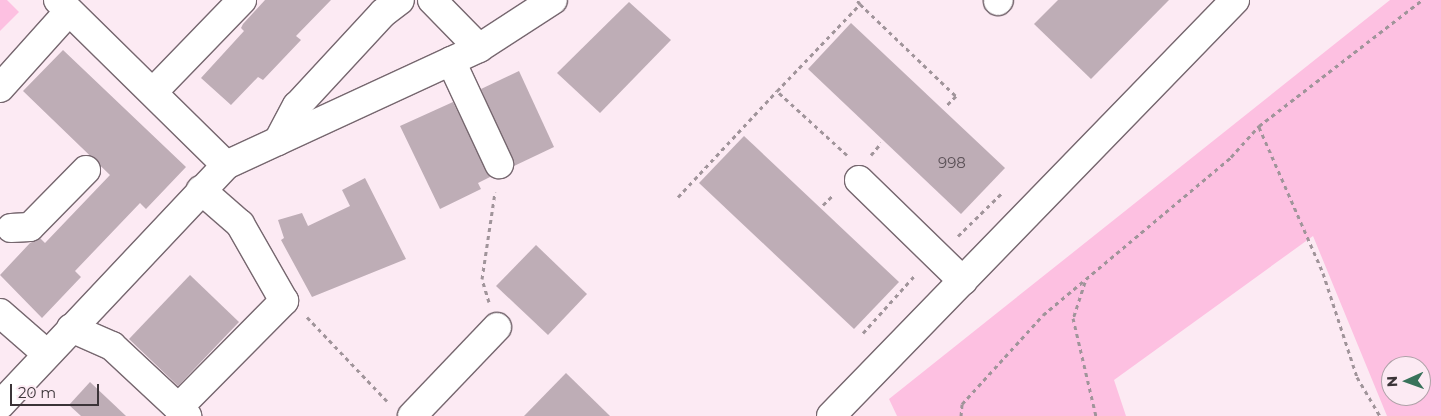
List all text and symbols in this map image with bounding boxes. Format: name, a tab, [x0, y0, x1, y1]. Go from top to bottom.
house number: 998	[938, 154, 966, 172]
north arrow	[1381, 356, 1431, 406]
scale bar	[12, 374, 101, 406]
text: N	[1383, 376, 1401, 387]
text: 20 m	[18, 383, 56, 402]

